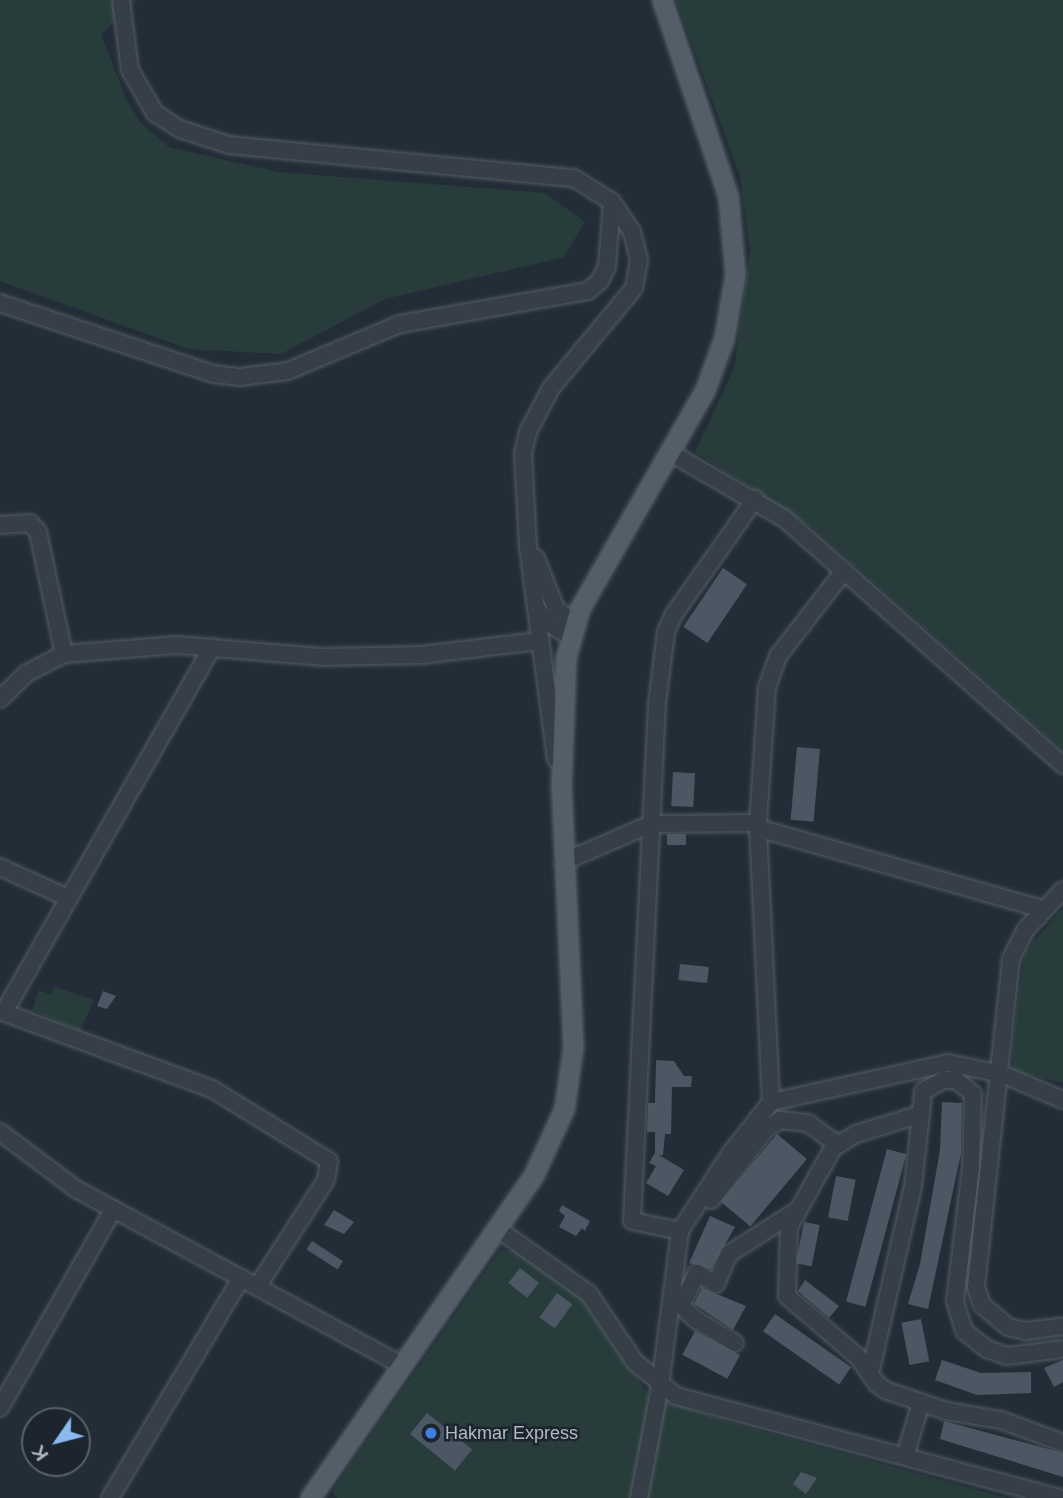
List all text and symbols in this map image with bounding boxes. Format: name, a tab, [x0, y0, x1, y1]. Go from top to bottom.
north arrow	[21, 1407, 91, 1477]
place label: Hakmar Express	[445, 1422, 578, 1444]
marker: Hakmar Express	[423, 1425, 439, 1441]
text: K	[27, 1442, 53, 1465]

